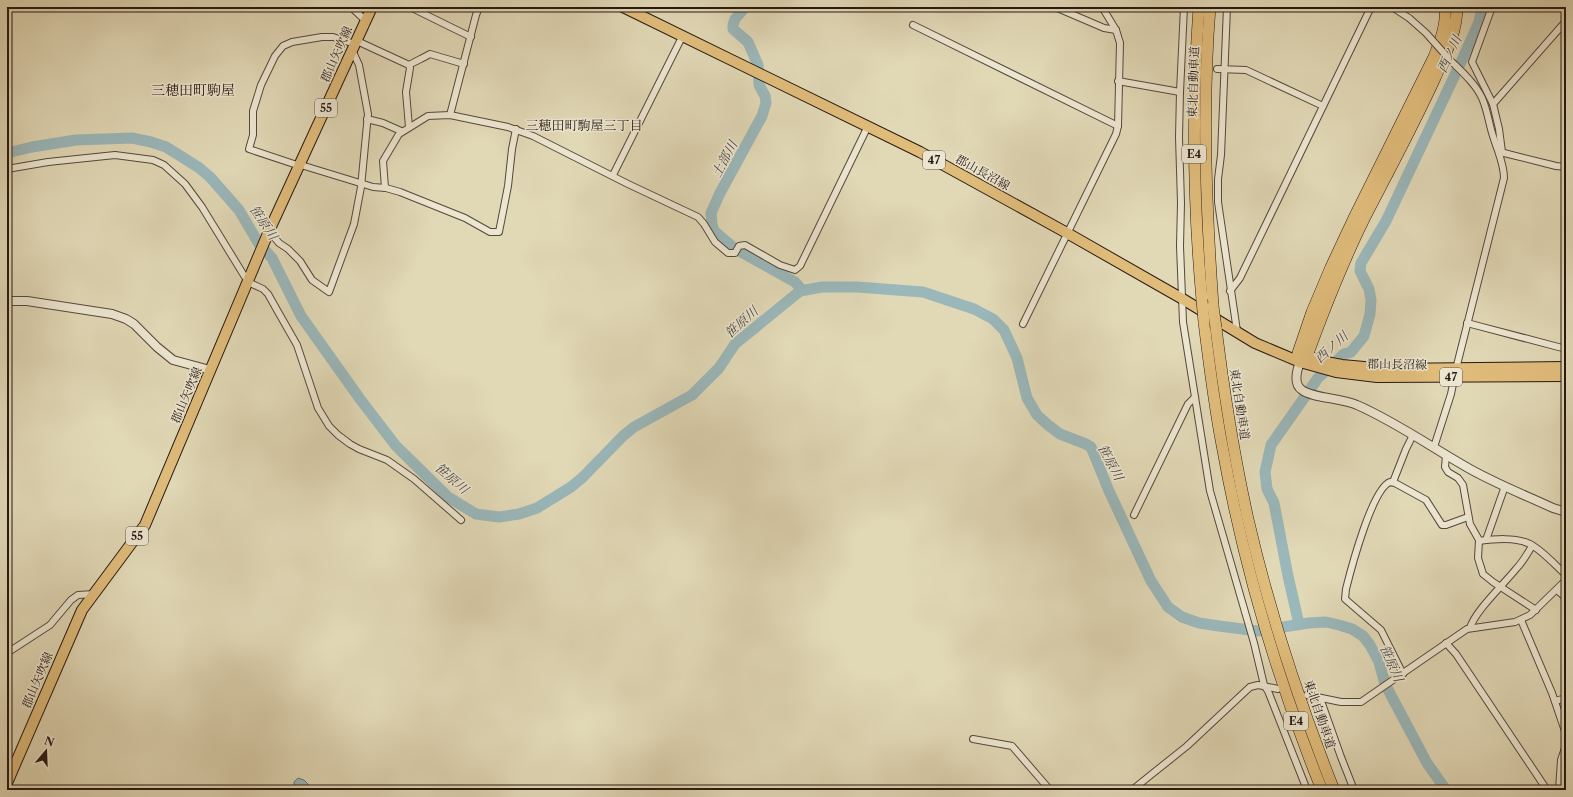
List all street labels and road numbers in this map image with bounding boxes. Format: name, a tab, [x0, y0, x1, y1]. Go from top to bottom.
street label: 郡山矢吹線	[317, 24, 355, 84]
street label: 東北自動車道	[1184, 46, 1202, 118]
road number: 55	[315, 99, 337, 117]
road number: E4	[1182, 145, 1206, 163]
road number: 47	[923, 151, 945, 169]
street label: 郡山長沼線	[953, 151, 1013, 193]
street label: 郡山長沼線	[1367, 356, 1427, 372]
street label: 郡山矢吹線	[167, 364, 205, 426]
street label: 東北自動車道	[1227, 367, 1253, 441]
road number: 47	[1440, 368, 1462, 386]
road number: 55	[126, 527, 148, 545]
street label: 郡山矢吹線	[18, 649, 56, 711]
street label: 東北自動車道	[1301, 678, 1339, 750]
road number: E4	[1284, 712, 1308, 730]

